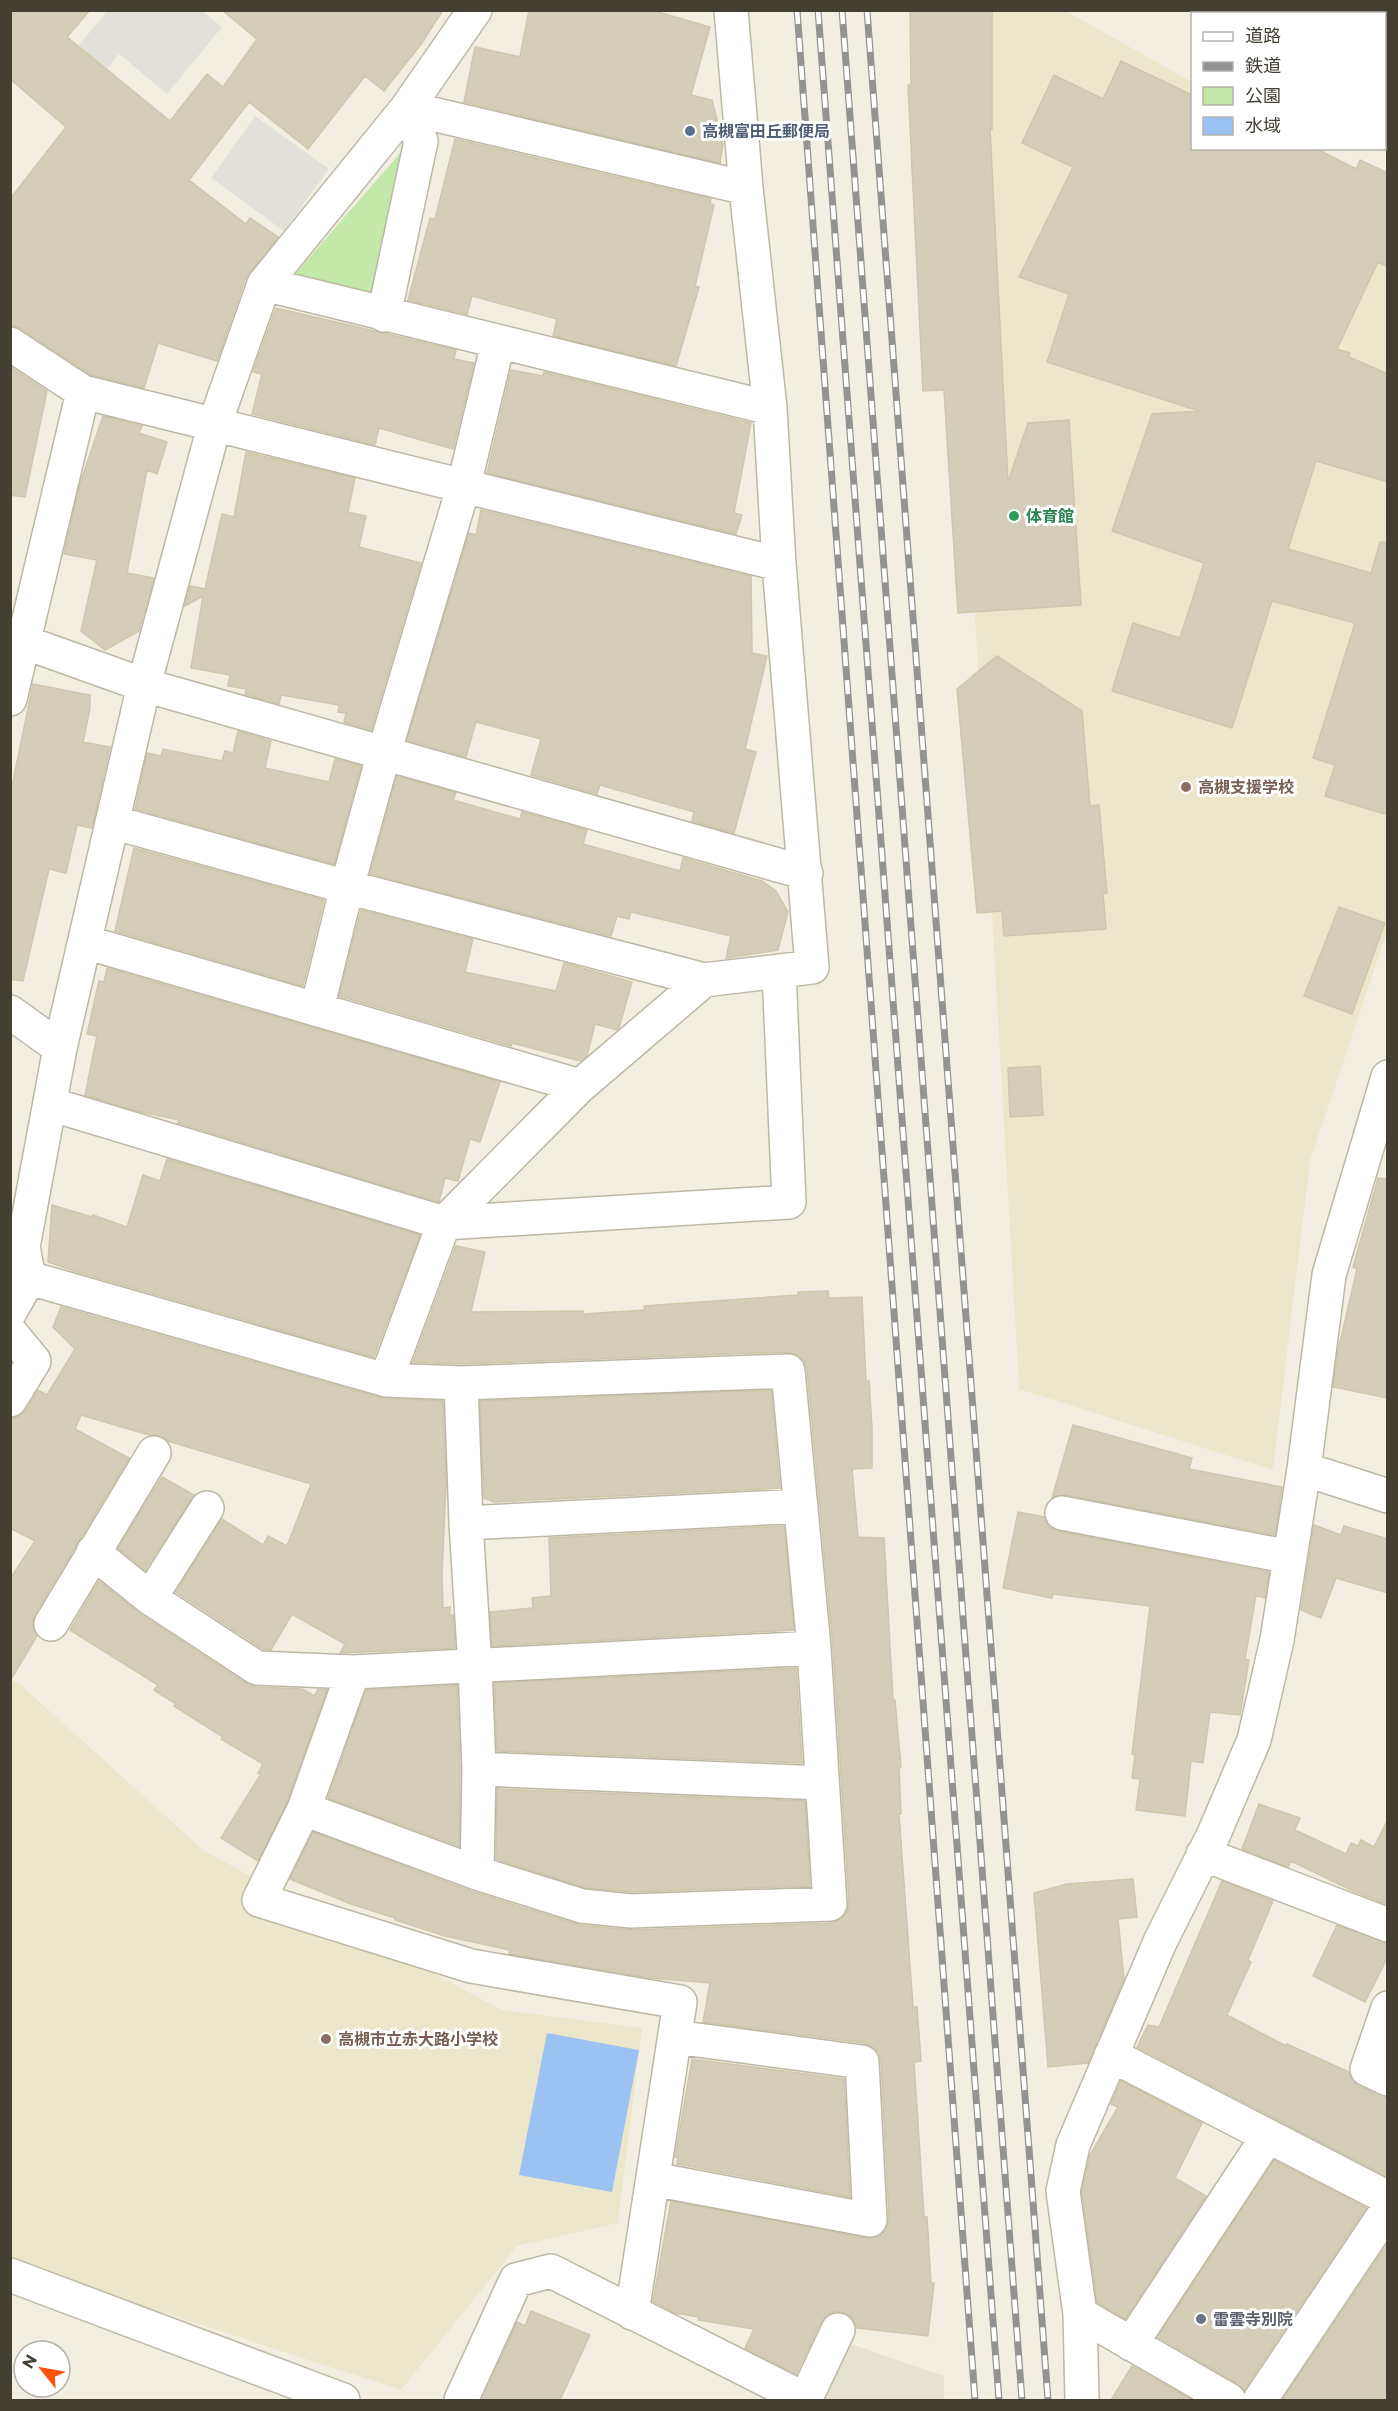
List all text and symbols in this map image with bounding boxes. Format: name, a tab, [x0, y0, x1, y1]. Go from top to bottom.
legend	[1191, 12, 1386, 150]
text: 道路	[1245, 25, 1281, 47]
text: 鉄道	[1245, 55, 1281, 77]
text: 公園	[1245, 85, 1281, 107]
text: 水域	[1245, 115, 1281, 137]
place label: 高槻富田丘郵便局	[702, 122, 830, 141]
marker: 高槻富田丘郵便局	[683, 124, 697, 138]
place label: 体育館	[1026, 507, 1074, 526]
marker: 体育館	[1007, 509, 1021, 523]
place label: 高槻支援学校	[1198, 778, 1294, 797]
marker: 高槻支援学校	[1179, 780, 1193, 794]
place label: 高槻市立赤大路小学校	[338, 2030, 498, 2049]
marker: 高槻市立赤大路小学校	[319, 2032, 333, 2046]
place label: 雷雲寺別院	[1213, 2310, 1293, 2329]
marker: 雷雲寺別院	[1194, 2312, 1208, 2326]
north arrow	[12, 2339, 72, 2399]
text: N	[18, 2351, 41, 2372]

